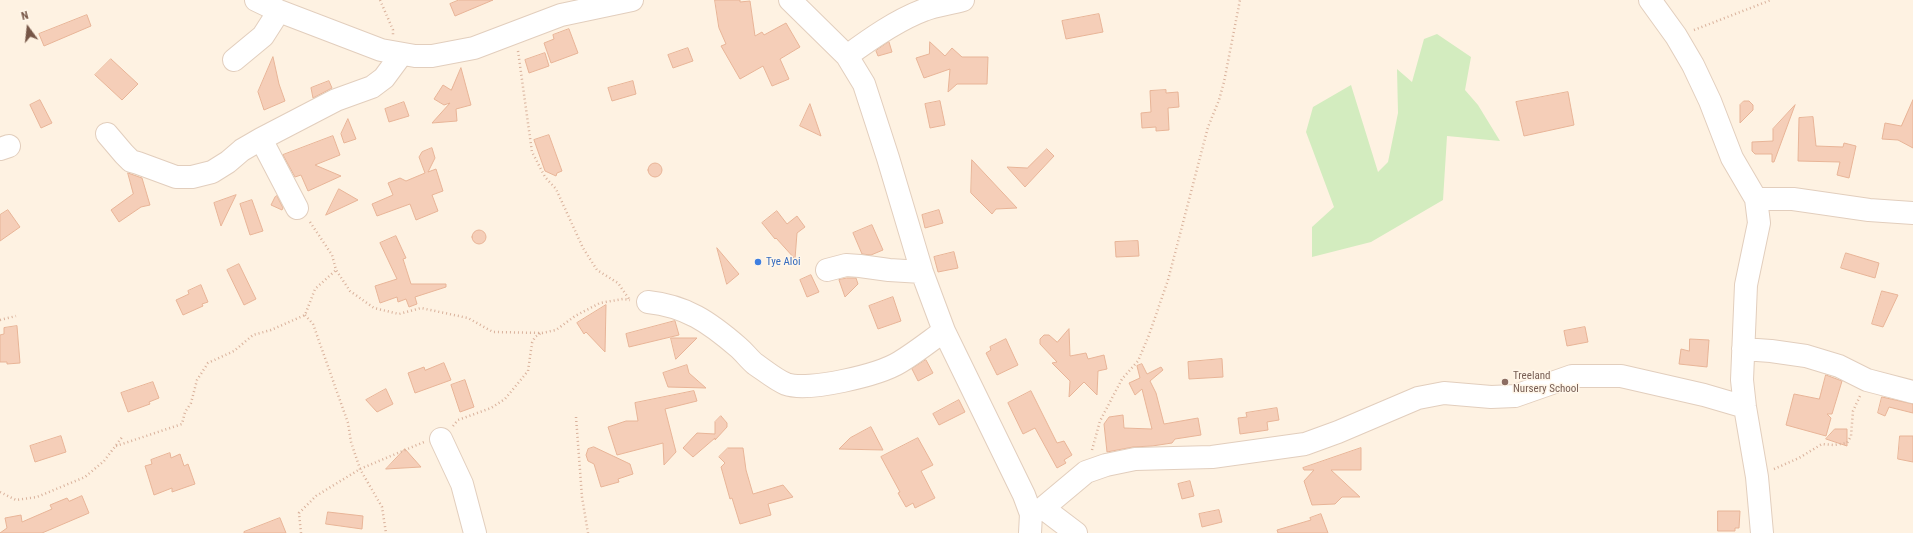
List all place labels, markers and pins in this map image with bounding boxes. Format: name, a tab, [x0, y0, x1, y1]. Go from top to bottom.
place label: Tye Aloi	[766, 255, 800, 269]
marker: Tye Aloi	[753, 257, 763, 267]
place label: Treeland Nursery School	[1513, 369, 1579, 395]
marker: Treeland Nursery School	[1500, 377, 1510, 387]

